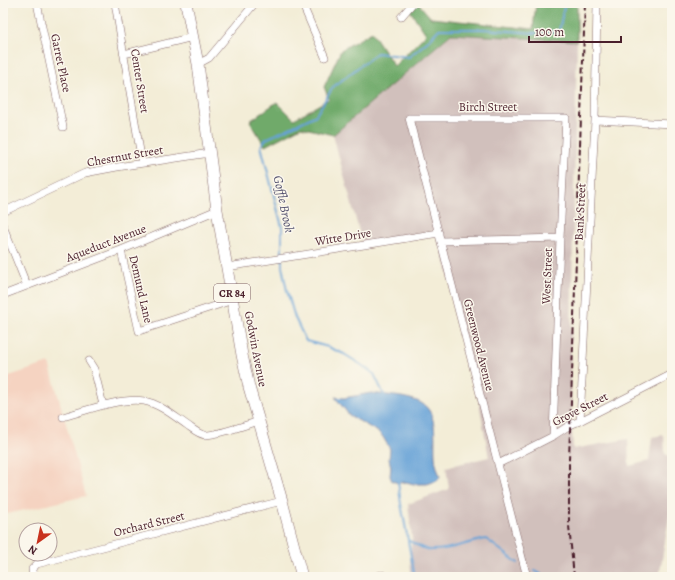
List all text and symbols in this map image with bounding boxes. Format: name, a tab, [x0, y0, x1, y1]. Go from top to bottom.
scale bar	[529, 18, 621, 44]
text: 100 m	[535, 24, 564, 40]
street label: Garret Place	[47, 32, 75, 94]
street label: Center Street	[127, 48, 153, 114]
street label: Birch Street	[459, 99, 517, 115]
street label: Chestnut Street	[86, 141, 164, 171]
water label: Goffle Brook	[270, 174, 298, 234]
street label: Bank Street	[571, 183, 589, 241]
street label: Aqueduct Avenue	[63, 220, 149, 266]
street label: Witte Drive	[313, 225, 372, 249]
street label: West Street	[538, 248, 556, 305]
street label: Demund Lane	[125, 253, 157, 325]
road number: CR 84	[214, 284, 250, 302]
street label: Greenwood Avenue	[460, 297, 498, 393]
street label: Godwin Avenue	[241, 310, 271, 388]
street label: Grove Street	[549, 388, 611, 430]
street label: Orchard Street	[112, 507, 186, 541]
north arrow	[18, 522, 58, 562]
text: N	[25, 541, 40, 558]

